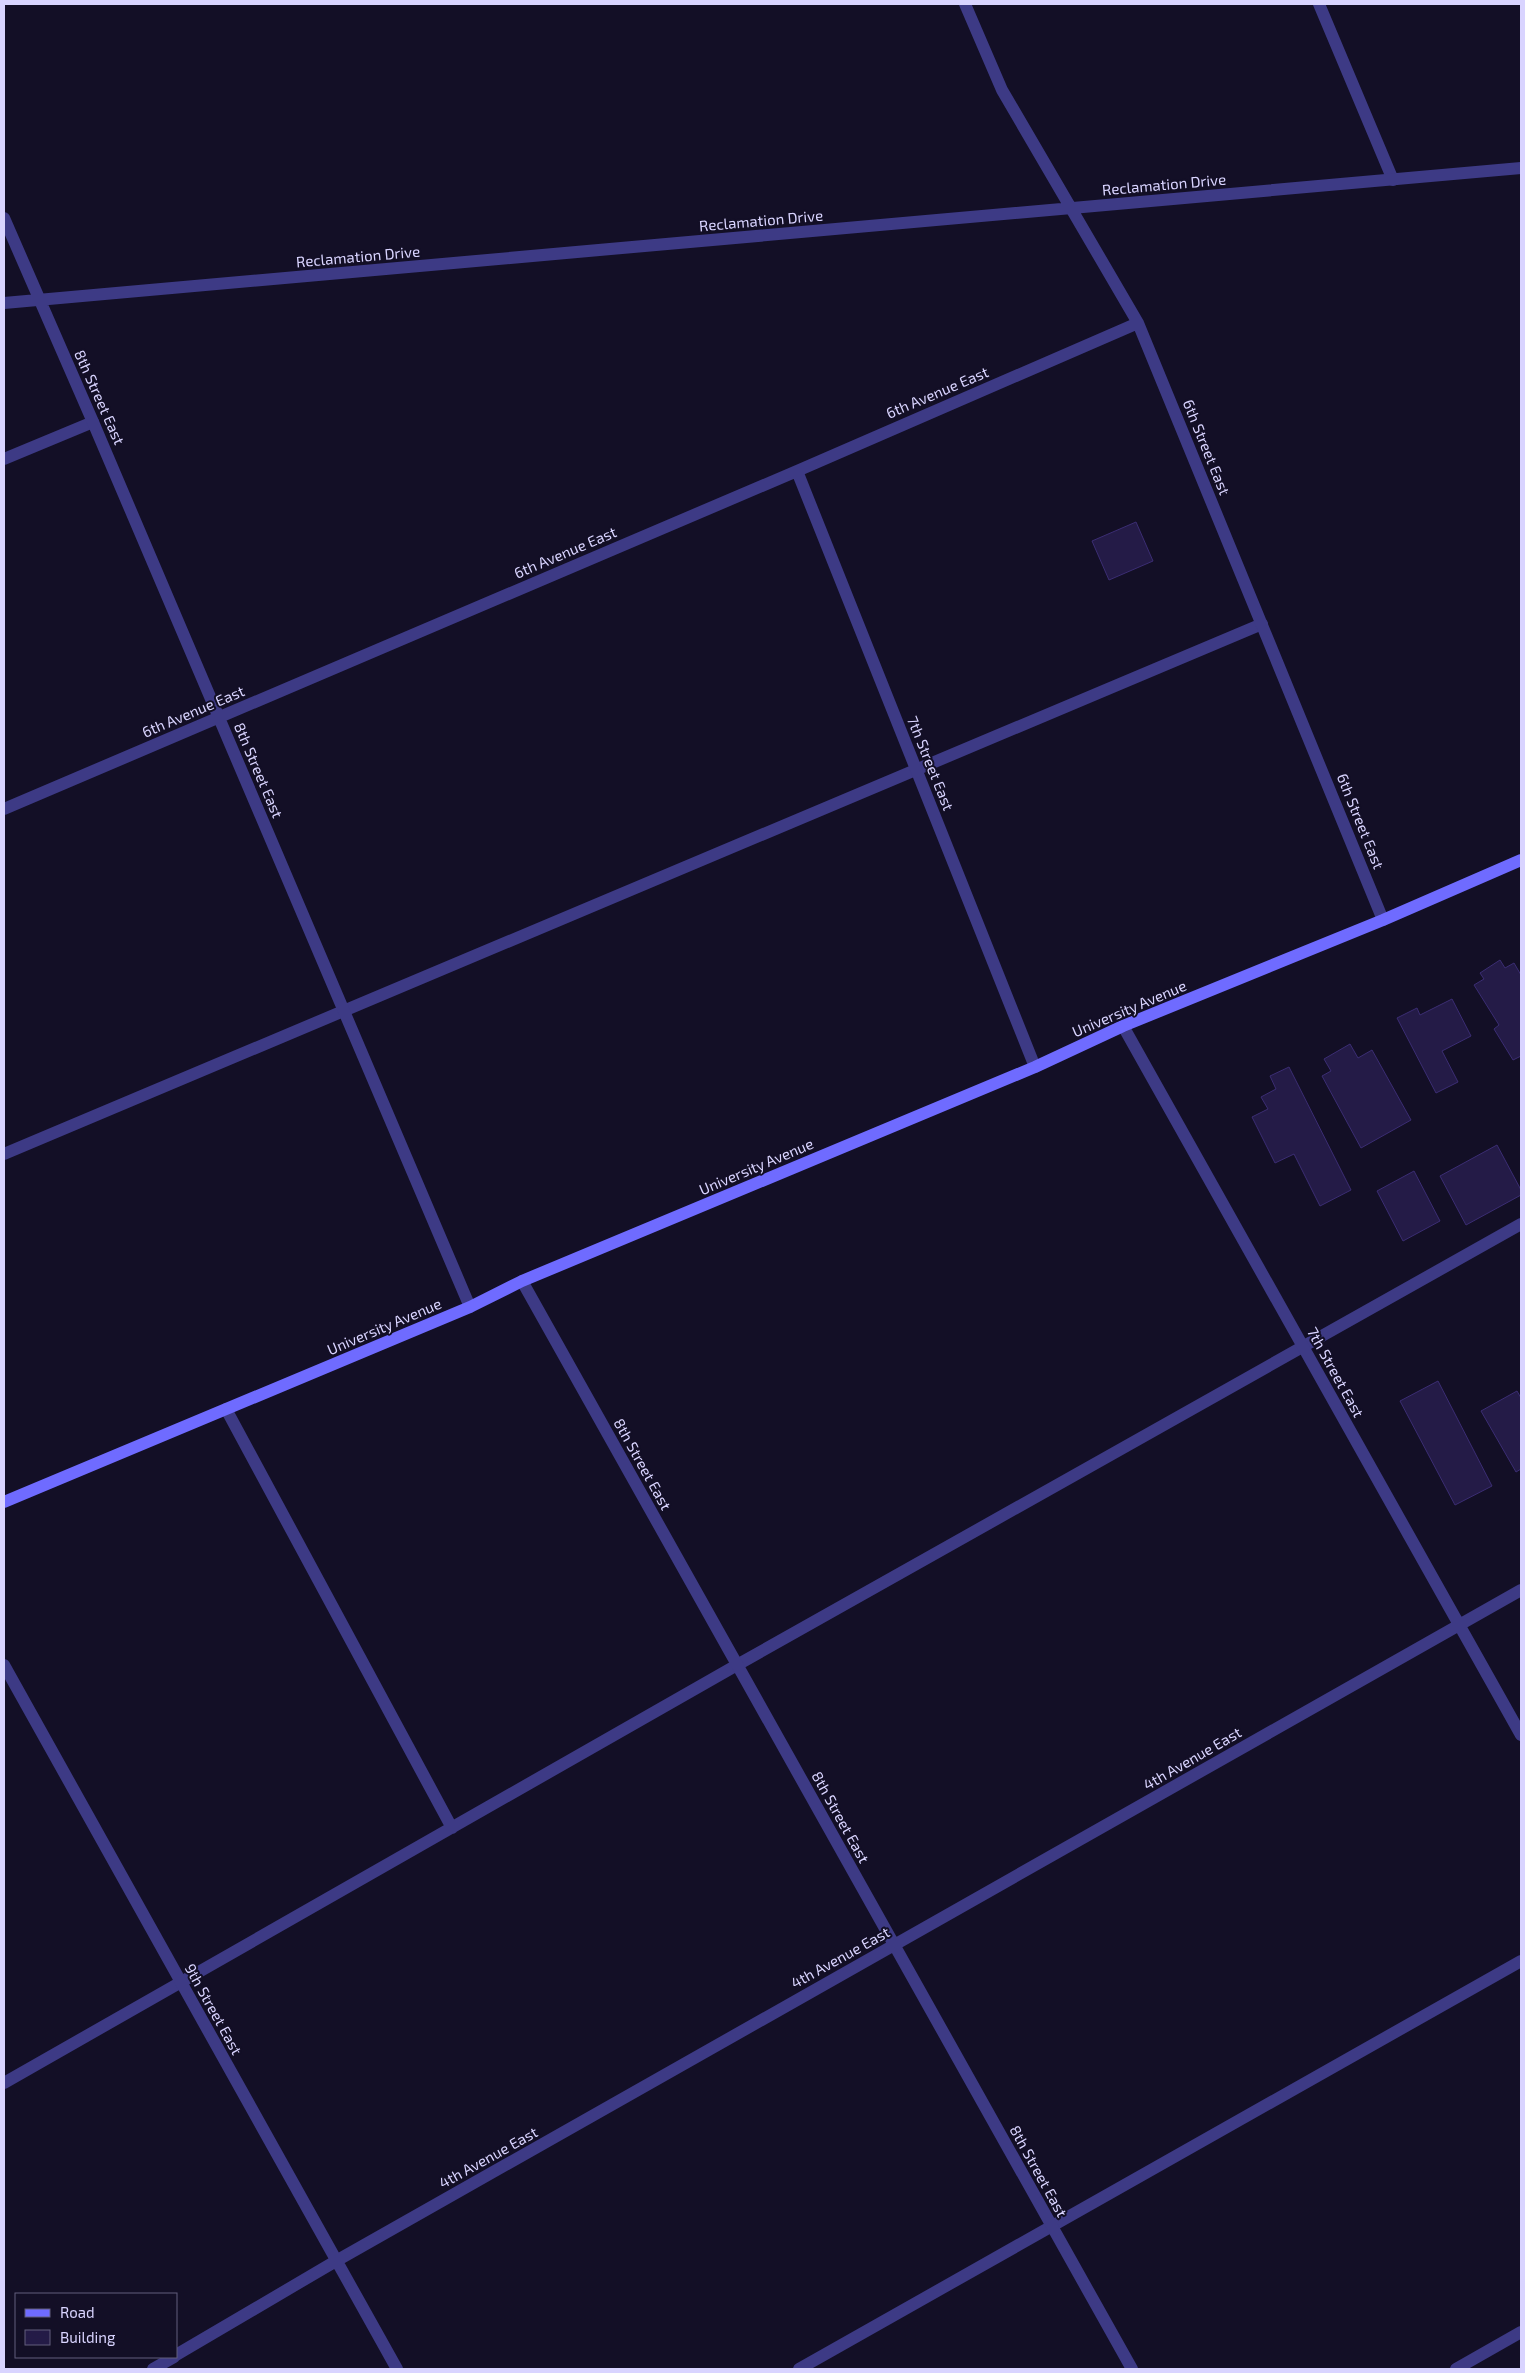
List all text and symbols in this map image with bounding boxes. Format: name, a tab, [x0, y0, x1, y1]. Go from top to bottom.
street label: Reclamation Drive	[1101, 170, 1227, 198]
street label: Reclamation Drive	[698, 206, 824, 234]
street label: Reclamation Drive	[295, 242, 421, 270]
street label: 8th Street East	[71, 347, 129, 447]
street label: 6th Avenue East	[883, 362, 991, 422]
street label: 6th Street East	[1180, 397, 1234, 498]
street label: 6th Avenue East	[511, 522, 619, 582]
street label: 6th Avenue East	[139, 681, 247, 741]
street label: 7th Street East	[904, 713, 958, 813]
street label: 8th Street East	[231, 720, 287, 821]
street label: 6th Street East	[1334, 771, 1388, 872]
street label: University Avenue	[1069, 976, 1189, 1040]
street label: University Avenue	[696, 1134, 816, 1198]
street label: University Avenue	[324, 1294, 444, 1358]
street label: 7th Street East	[1304, 1324, 1368, 1421]
street label: 8th Street East	[610, 1415, 676, 1513]
street label: 4th Avenue East	[1140, 1723, 1244, 1793]
street label: 8th Street East	[808, 1768, 874, 1866]
street label: 4th Avenue East	[787, 1922, 893, 1992]
street label: 9th Street East	[182, 1960, 247, 2058]
street label: 4th Avenue East	[435, 2122, 541, 2192]
street label: 8th Street East	[1006, 2122, 1072, 2220]
legend	[15, 2293, 178, 2358]
text: Road	[60, 2303, 95, 2321]
text: Building	[60, 2328, 116, 2346]

